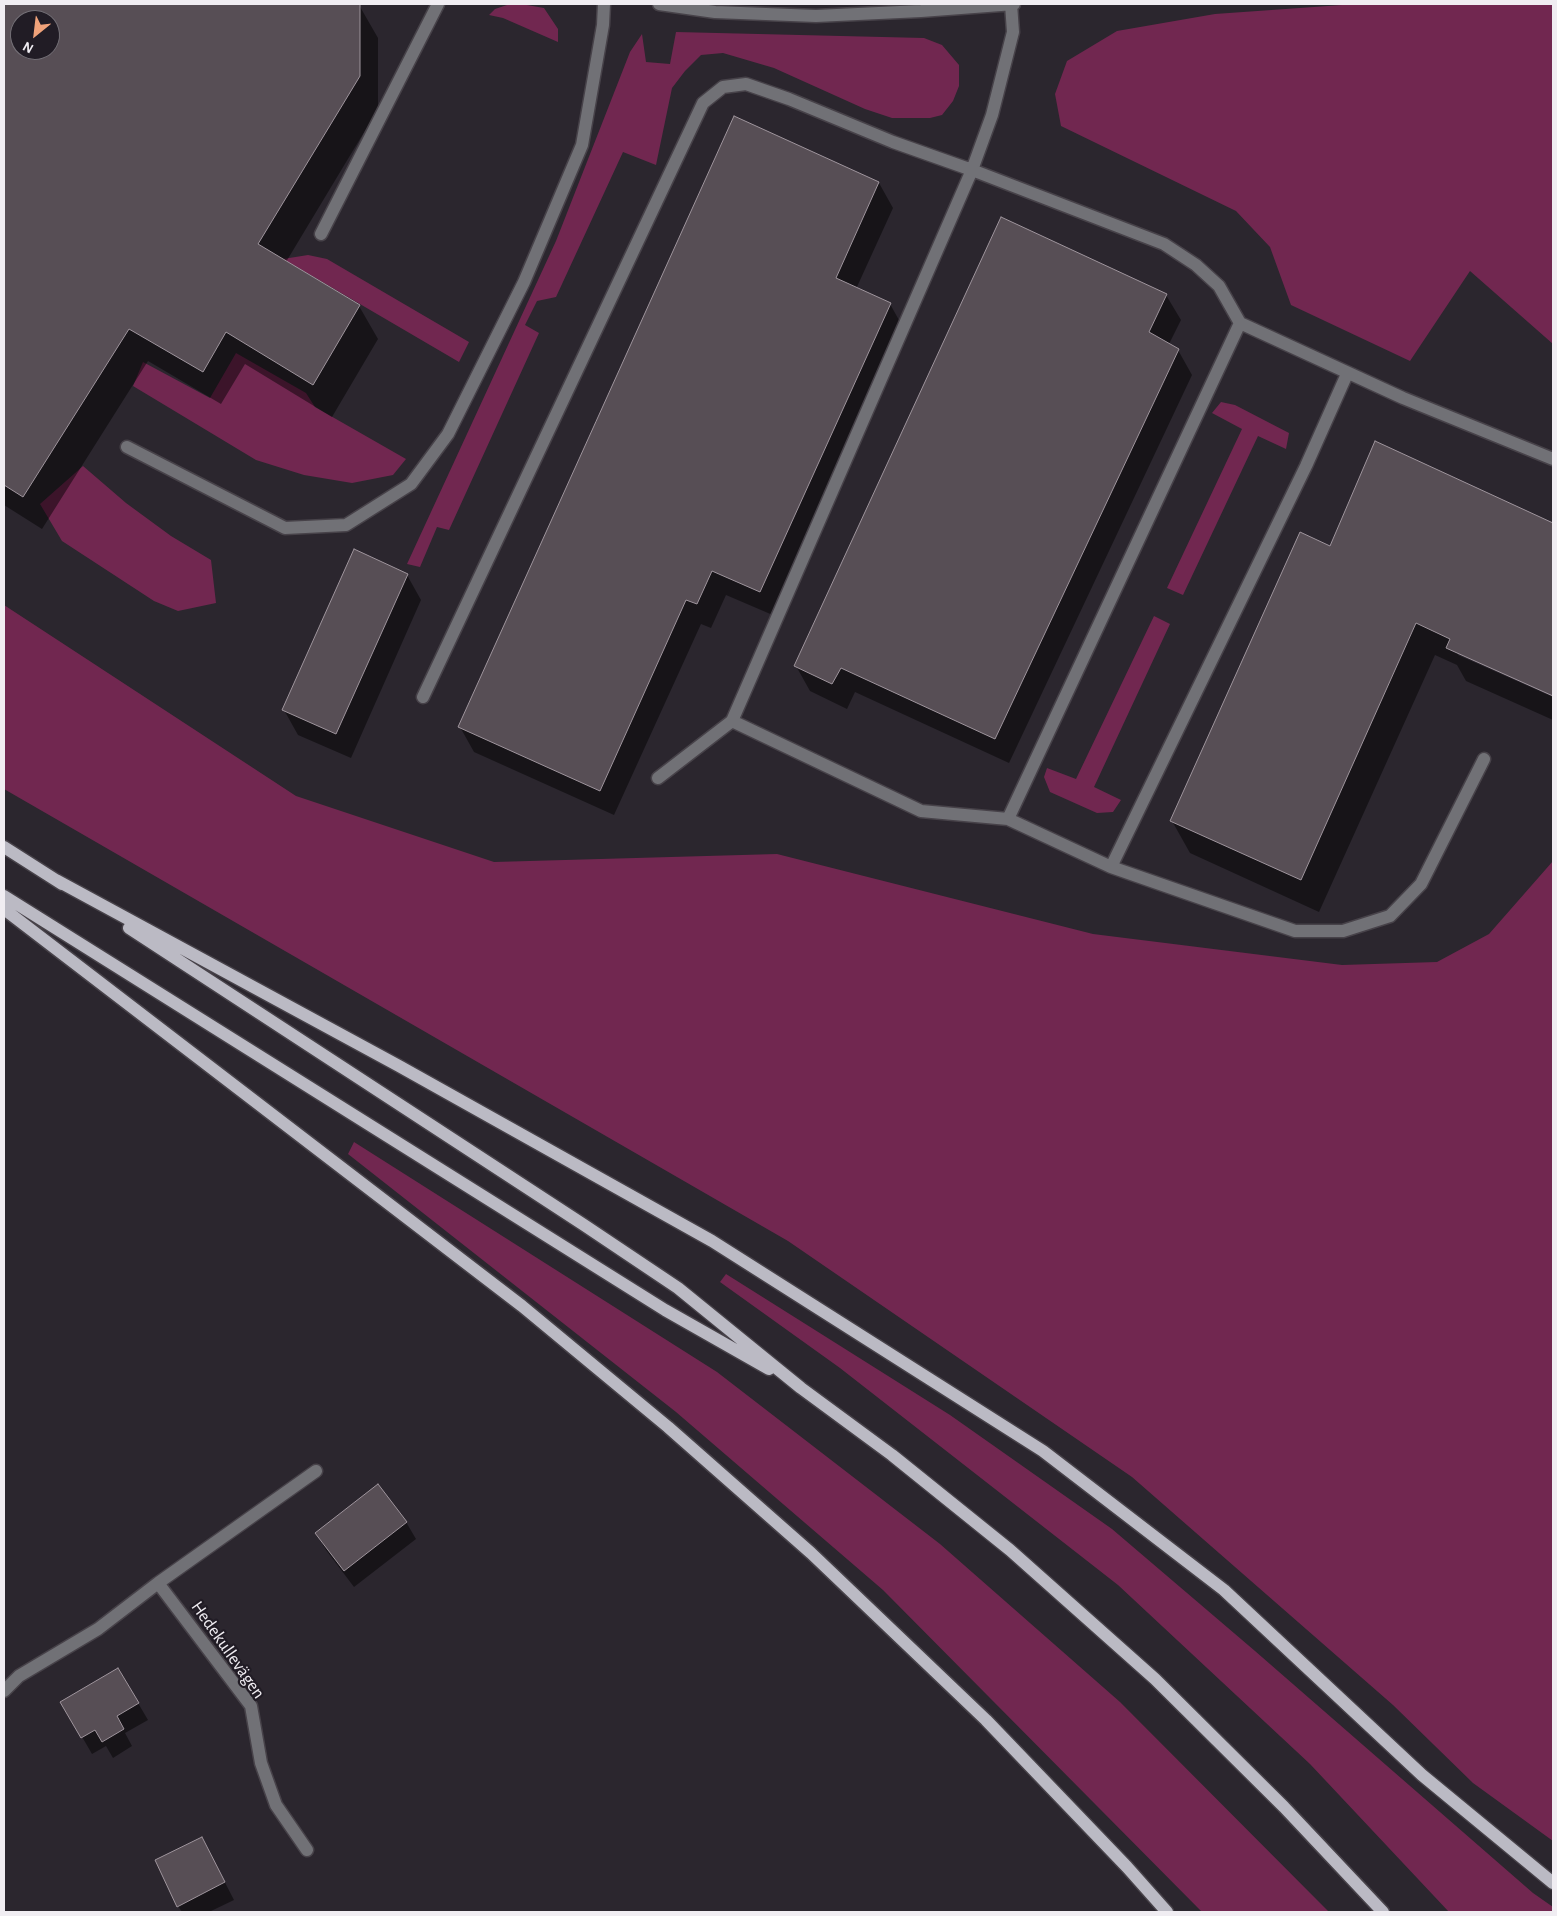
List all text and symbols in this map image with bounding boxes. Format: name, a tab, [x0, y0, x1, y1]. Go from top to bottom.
north arrow	[10, 10, 60, 60]
text: N	[21, 39, 36, 56]
street label: Hedekullevägen	[186, 1597, 270, 1703]

